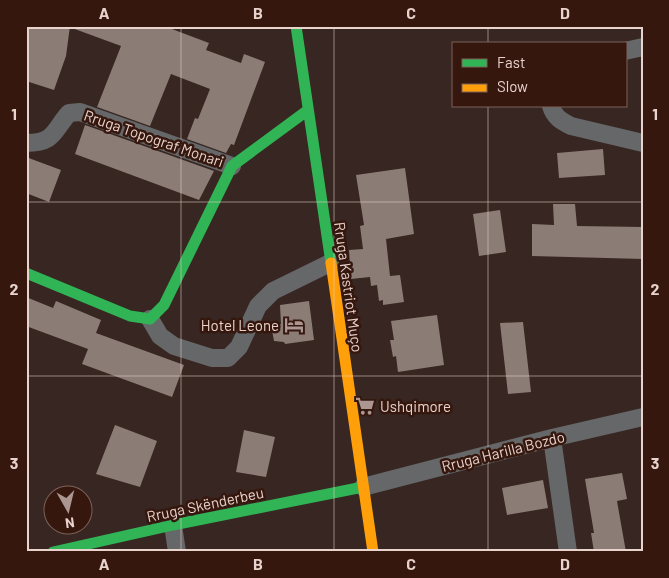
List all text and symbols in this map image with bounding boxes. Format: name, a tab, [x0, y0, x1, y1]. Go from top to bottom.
text: A	[99, 3, 110, 22]
text: B	[253, 3, 263, 22]
text: C	[406, 3, 416, 22]
text: D	[560, 3, 570, 22]
legend	[452, 42, 626, 108]
text: Fast	[497, 53, 525, 71]
text: Slow	[497, 77, 528, 95]
text: 1	[11, 104, 17, 123]
text: 1	[652, 104, 658, 123]
street label: Rruga Topograf Monari	[82, 106, 226, 170]
street label: Rruga Kastriot Muço	[331, 221, 367, 353]
text: 2	[10, 279, 19, 298]
text: 2	[651, 279, 660, 298]
hotel icon: Hotel Leone	[283, 314, 305, 336]
place label: Hotel Leone	[201, 316, 279, 334]
supermarket icon: Ushqimore	[354, 395, 376, 417]
place label: Ushqimore	[380, 397, 451, 415]
street label: Rruga Harilla Bozdo	[440, 427, 566, 475]
text: 3	[10, 453, 18, 472]
text: 3	[651, 453, 659, 472]
street label: Rruga Skënderbeu	[145, 483, 265, 525]
north arrow	[42, 486, 92, 536]
text: N	[64, 514, 76, 532]
text: A	[99, 554, 110, 573]
text: B	[253, 554, 263, 573]
text: C	[406, 554, 416, 573]
text: D	[560, 554, 570, 573]

